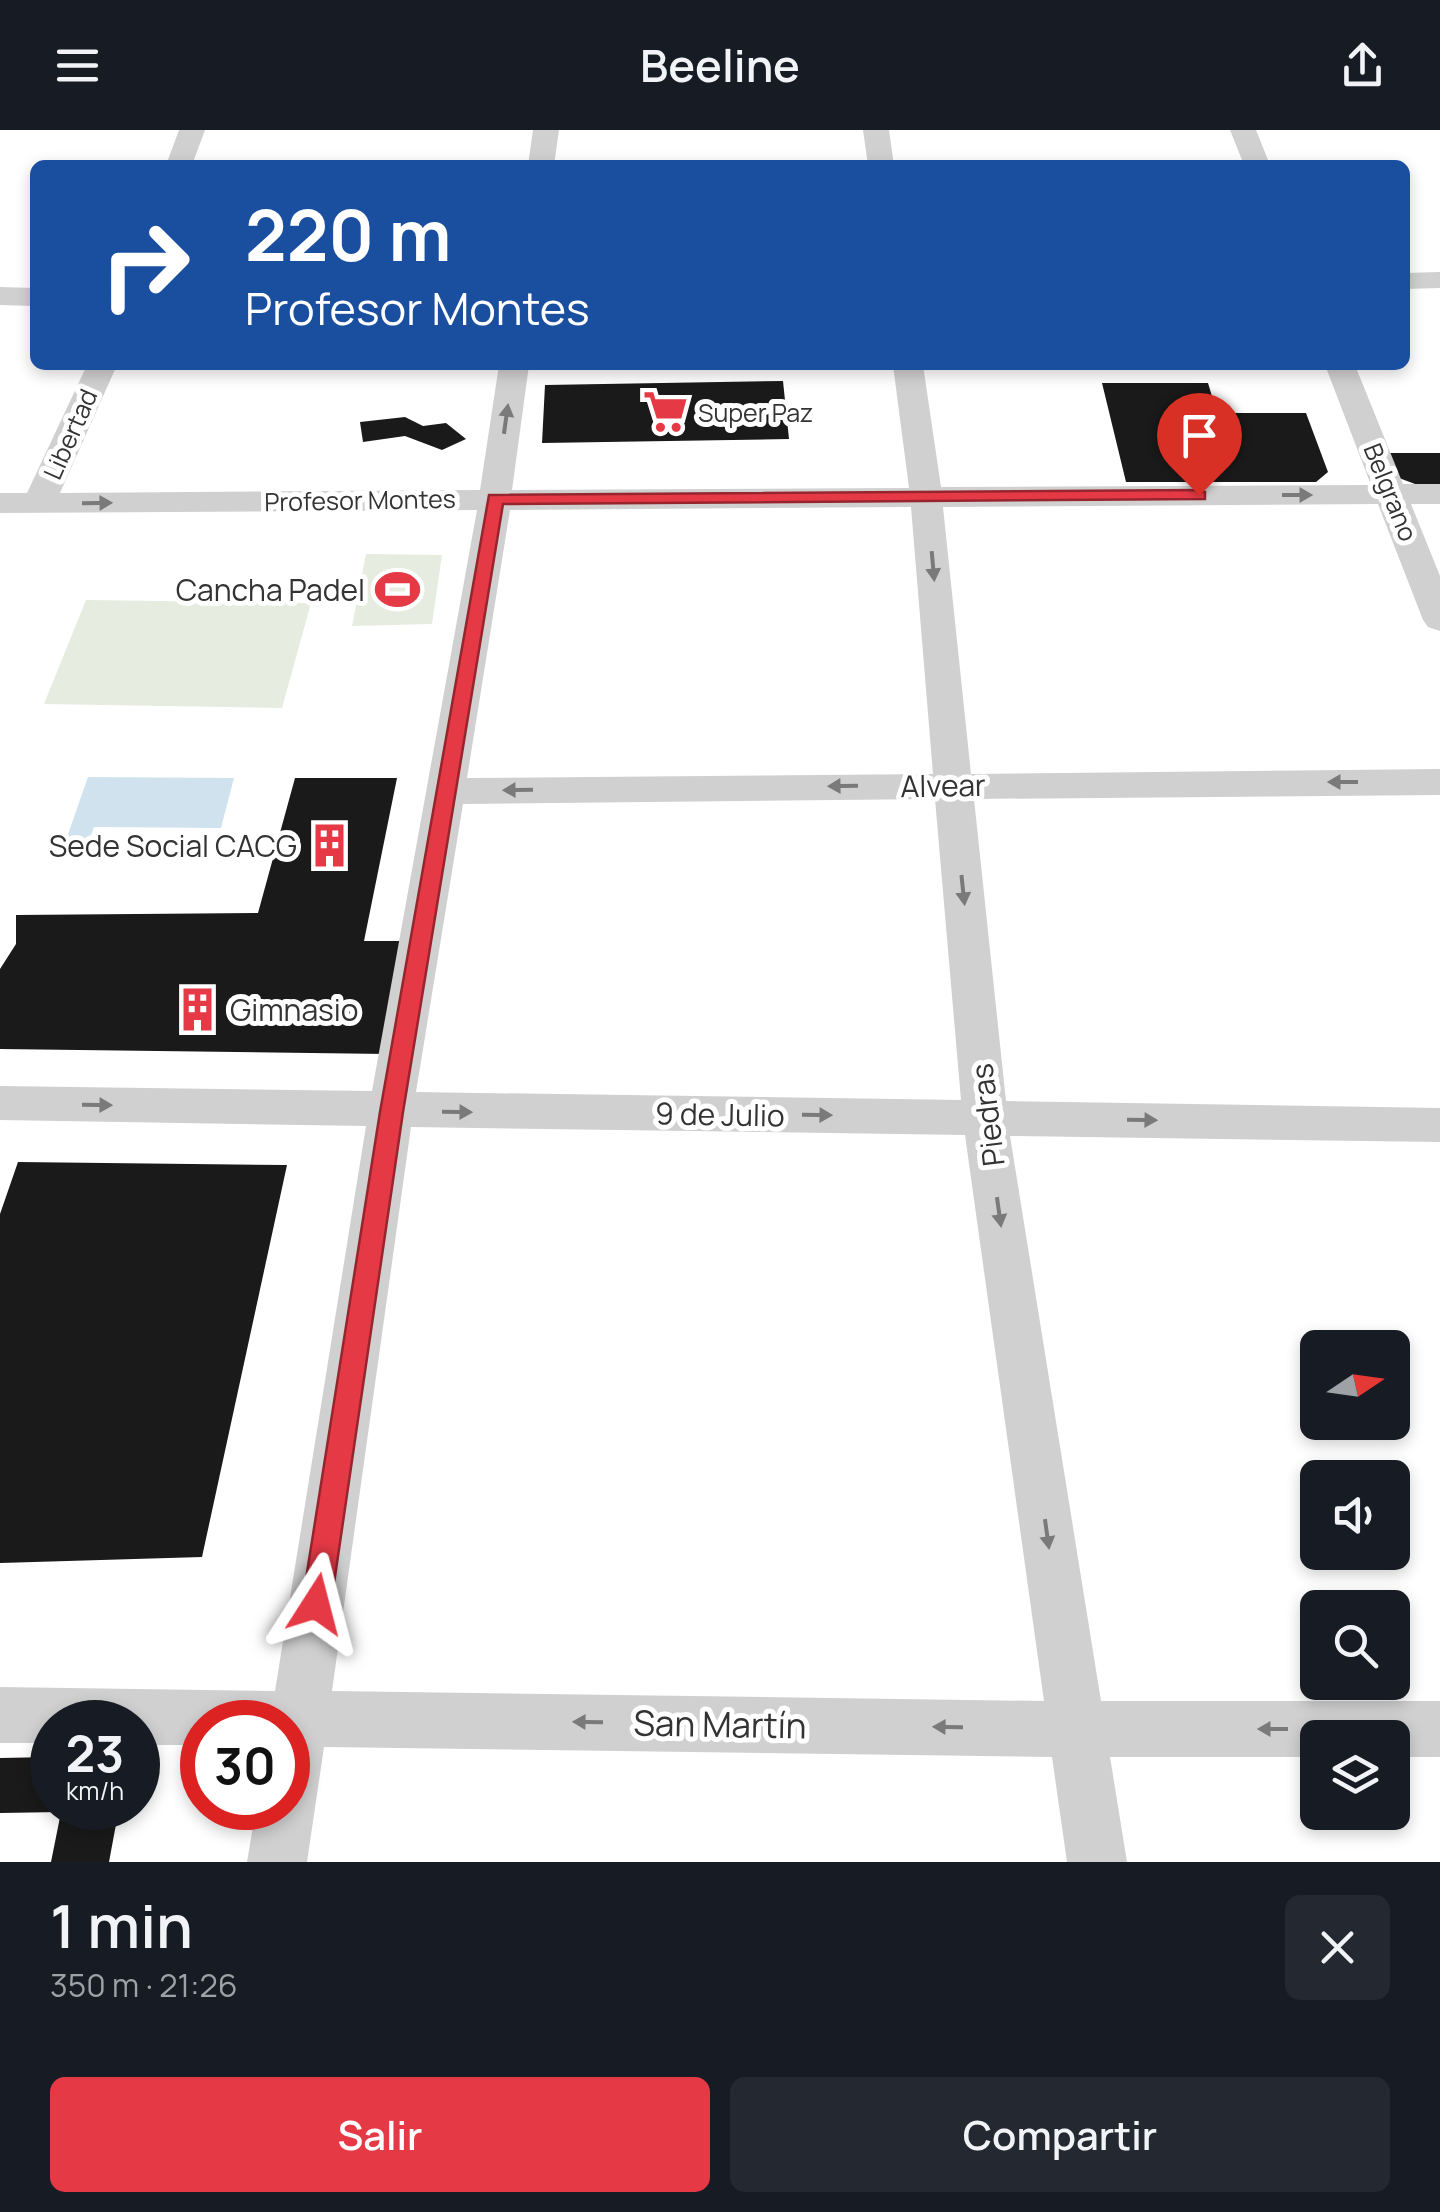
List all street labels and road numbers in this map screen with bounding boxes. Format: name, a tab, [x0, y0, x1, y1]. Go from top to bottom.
street label: Libertad	[35, 383, 105, 485]
street label: Belgrano	[1356, 438, 1426, 546]
street label: Profesor Montes	[264, 481, 456, 519]
street label: Alvear	[900, 764, 986, 806]
street label: Piedras	[960, 1061, 1014, 1169]
street label: 9 de Julio	[655, 1092, 785, 1136]
street label: San Martín	[633, 1698, 807, 1750]

